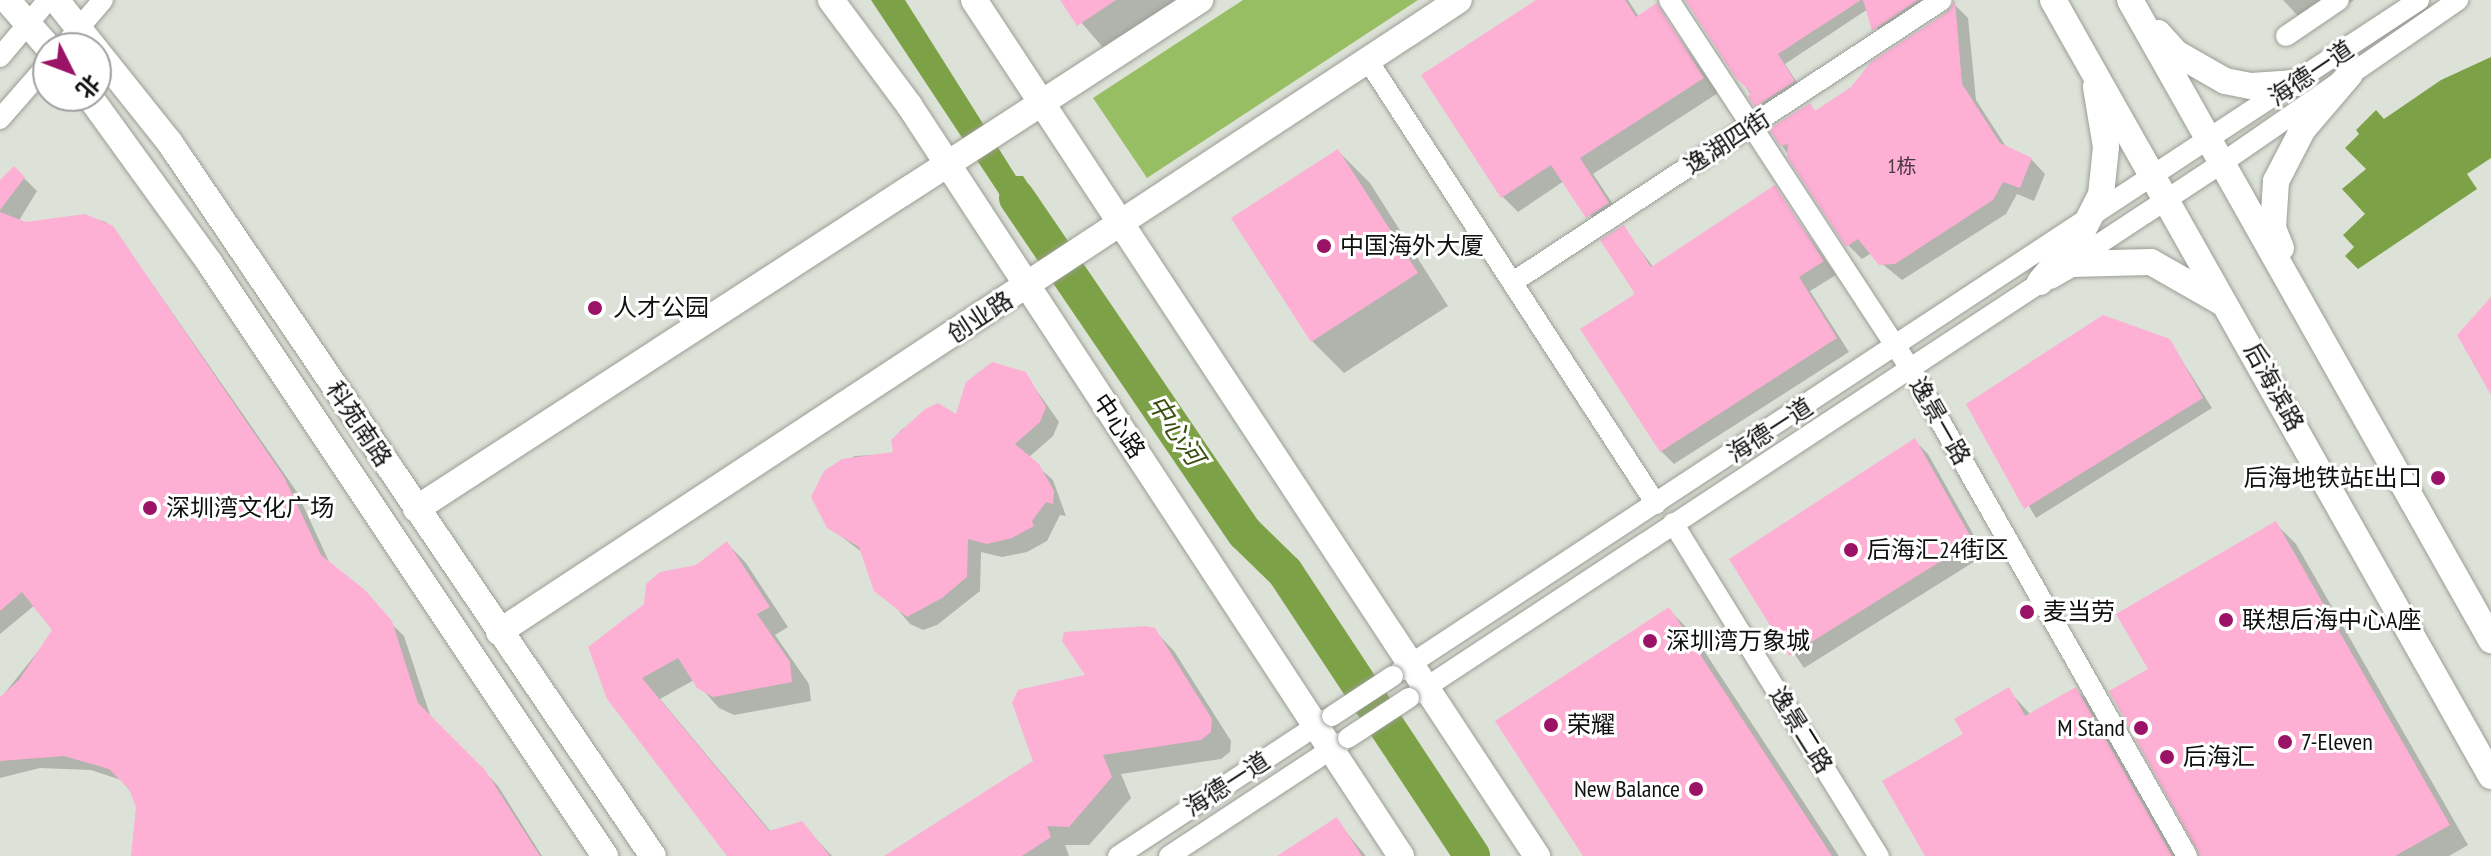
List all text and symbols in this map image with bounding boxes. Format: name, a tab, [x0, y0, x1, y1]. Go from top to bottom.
north arrow	[32, 32, 112, 112]
street label: 海德一道	[2263, 34, 2359, 112]
text: 北	[71, 69, 106, 104]
street label: 逸湖四街	[1679, 104, 1775, 180]
house number: 1栋	[1888, 154, 1916, 178]
place label: 中国海外大厦	[1340, 232, 1484, 260]
marker: 中国海外大厦	[1315, 237, 1333, 255]
street label: 创业路	[942, 285, 1018, 349]
place label: 人才公园	[613, 294, 709, 322]
marker: 人才公园	[584, 297, 606, 319]
street label: 后海滨路	[2238, 338, 2310, 436]
street label: 逸景一路	[1904, 372, 1976, 470]
street label: 科苑南路	[320, 376, 398, 472]
street label: 中心路	[1087, 388, 1151, 464]
water label: 中心河	[1141, 389, 1211, 471]
street label: 海德一道	[1722, 392, 1818, 468]
place label: 后海地铁站E出口	[2244, 464, 2422, 492]
marker: 后海地铁站E出口	[2429, 469, 2447, 487]
place label: 深圳湾文化广场	[166, 494, 334, 522]
marker: 深圳湾文化广场	[141, 499, 159, 517]
place label: 后海汇24街区	[1867, 536, 2009, 564]
marker: 后海汇24街区	[1842, 541, 1860, 559]
place label: 麦当劳	[2043, 598, 2115, 626]
marker: 麦当劳	[2018, 603, 2036, 621]
place label: 联想后海中心A座	[2242, 606, 2421, 634]
marker: 联想后海中心A座	[2217, 611, 2235, 629]
place label: 深圳湾万象城	[1666, 627, 1810, 655]
marker: 深圳湾万象城	[1641, 632, 1659, 650]
street label: 逸景二路	[1763, 682, 1839, 778]
place label: 荣耀	[1567, 711, 1615, 739]
place label: M Stand	[2057, 714, 2125, 742]
marker: 荣耀	[1542, 716, 1560, 734]
marker: M Stand	[2132, 719, 2150, 737]
place label: 7-Eleven	[2301, 728, 2373, 756]
marker: 7-Eleven	[2276, 733, 2294, 751]
place label: 后海汇	[2183, 743, 2255, 771]
street label: 海德一道	[1179, 746, 1275, 822]
marker: 后海汇	[2158, 748, 2176, 766]
place label: New Balance	[1573, 775, 1680, 803]
marker: New Balance	[1687, 780, 1705, 798]

